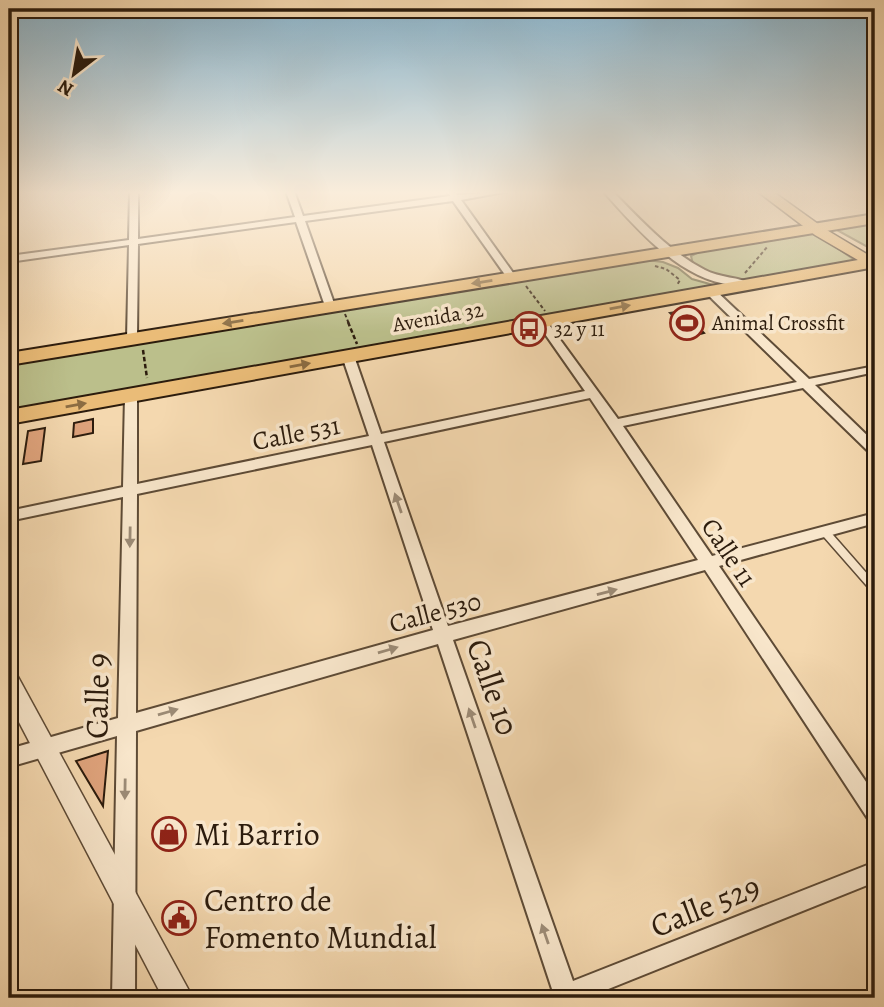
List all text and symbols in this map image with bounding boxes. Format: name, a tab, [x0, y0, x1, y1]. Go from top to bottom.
north arrow	[38, 38, 108, 108]
text: N	[53, 73, 78, 102]
one-way arrow	[471, 277, 493, 288]
street label: Avenida 32	[389, 295, 486, 339]
one-way arrow	[609, 301, 631, 312]
sports icon: Animal Crossfit	[668, 304, 706, 342]
place label: Animal Crossfit	[711, 309, 845, 337]
bus stop icon: 32 y 11	[510, 310, 548, 348]
place label: 32 y 11	[554, 315, 605, 343]
one-way arrow	[222, 317, 244, 328]
one-way arrow	[289, 359, 311, 370]
one-way arrow	[65, 399, 87, 410]
street label: Calle 531	[249, 408, 343, 459]
one-way arrow	[393, 492, 403, 513]
street label: Calle 11	[693, 511, 764, 594]
one-way arrow	[124, 527, 136, 549]
street label: Calle 530	[385, 583, 485, 642]
one-way arrow	[597, 586, 618, 596]
street label: Calle 10	[456, 633, 530, 741]
one-way arrow	[377, 645, 398, 655]
street label: Calle 9	[74, 653, 120, 739]
one-way arrow	[158, 706, 179, 716]
one-way arrow	[466, 708, 477, 729]
one-way arrow	[119, 779, 131, 801]
place label: Mi Barrio	[194, 812, 320, 856]
shop icon: Mi Barrio	[150, 815, 188, 853]
street label: Calle 529	[644, 864, 766, 948]
place label: Centro de Fomento Mundial	[204, 878, 437, 959]
public building icon: Centro de Fomento Mundial	[160, 899, 198, 937]
one-way arrow	[539, 923, 550, 944]

